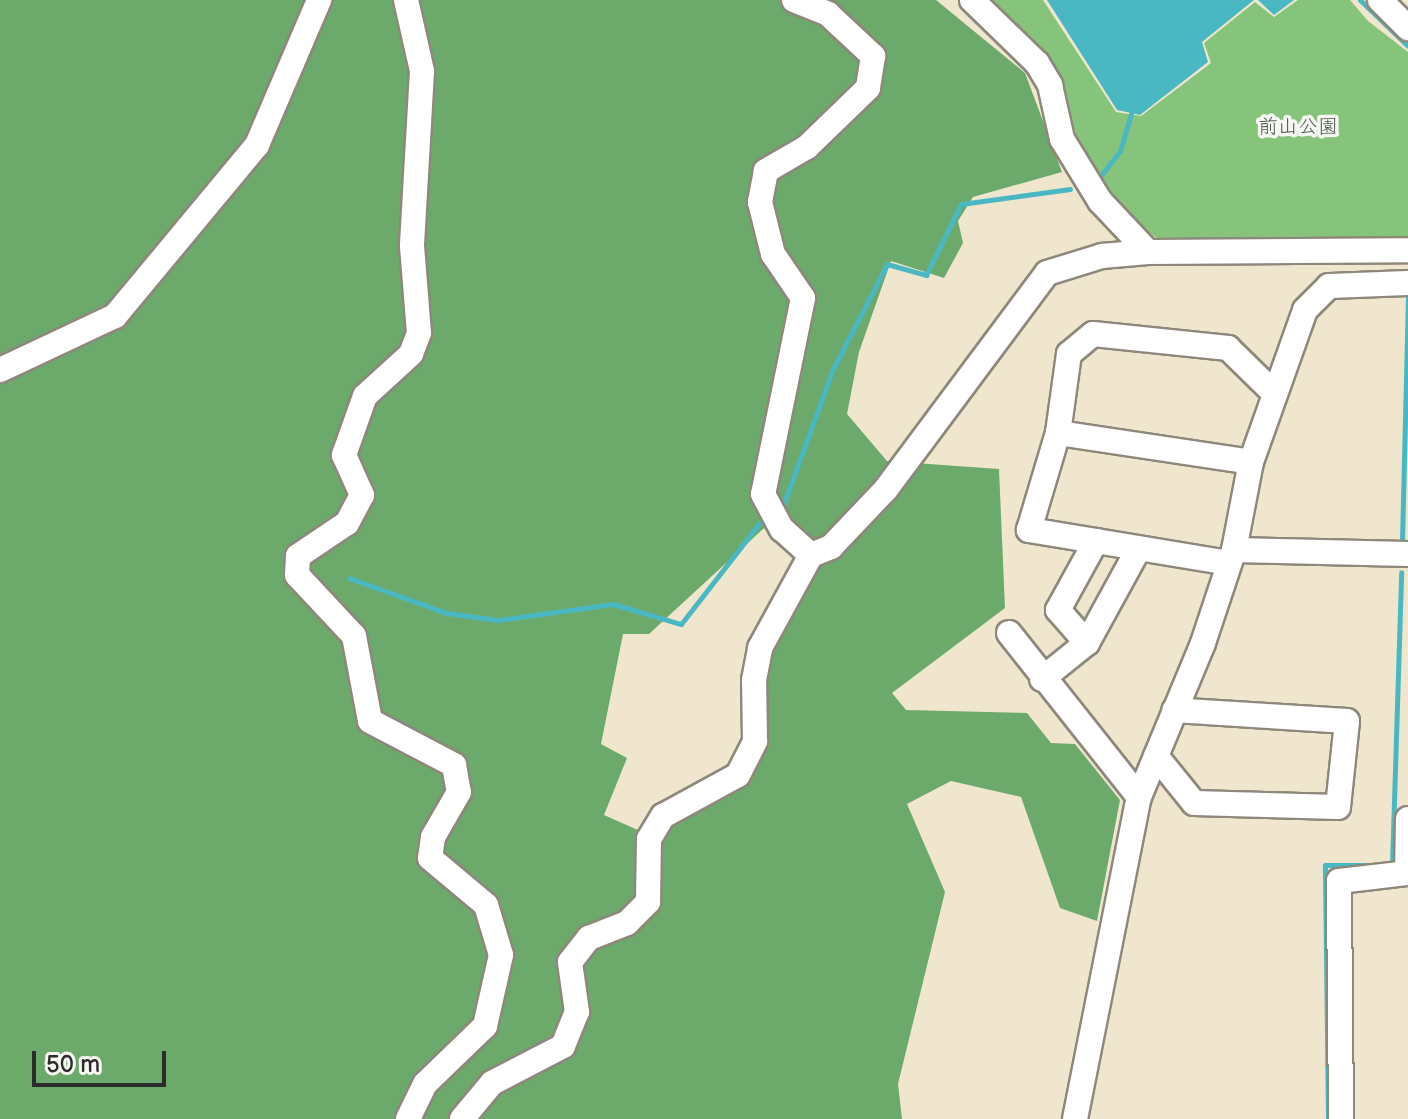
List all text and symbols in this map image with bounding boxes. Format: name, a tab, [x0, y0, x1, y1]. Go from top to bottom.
park label: 前山公園	[1258, 115, 1338, 139]
scale bar	[36, 1035, 170, 1085]
text: 50 m	[46, 1050, 100, 1079]

